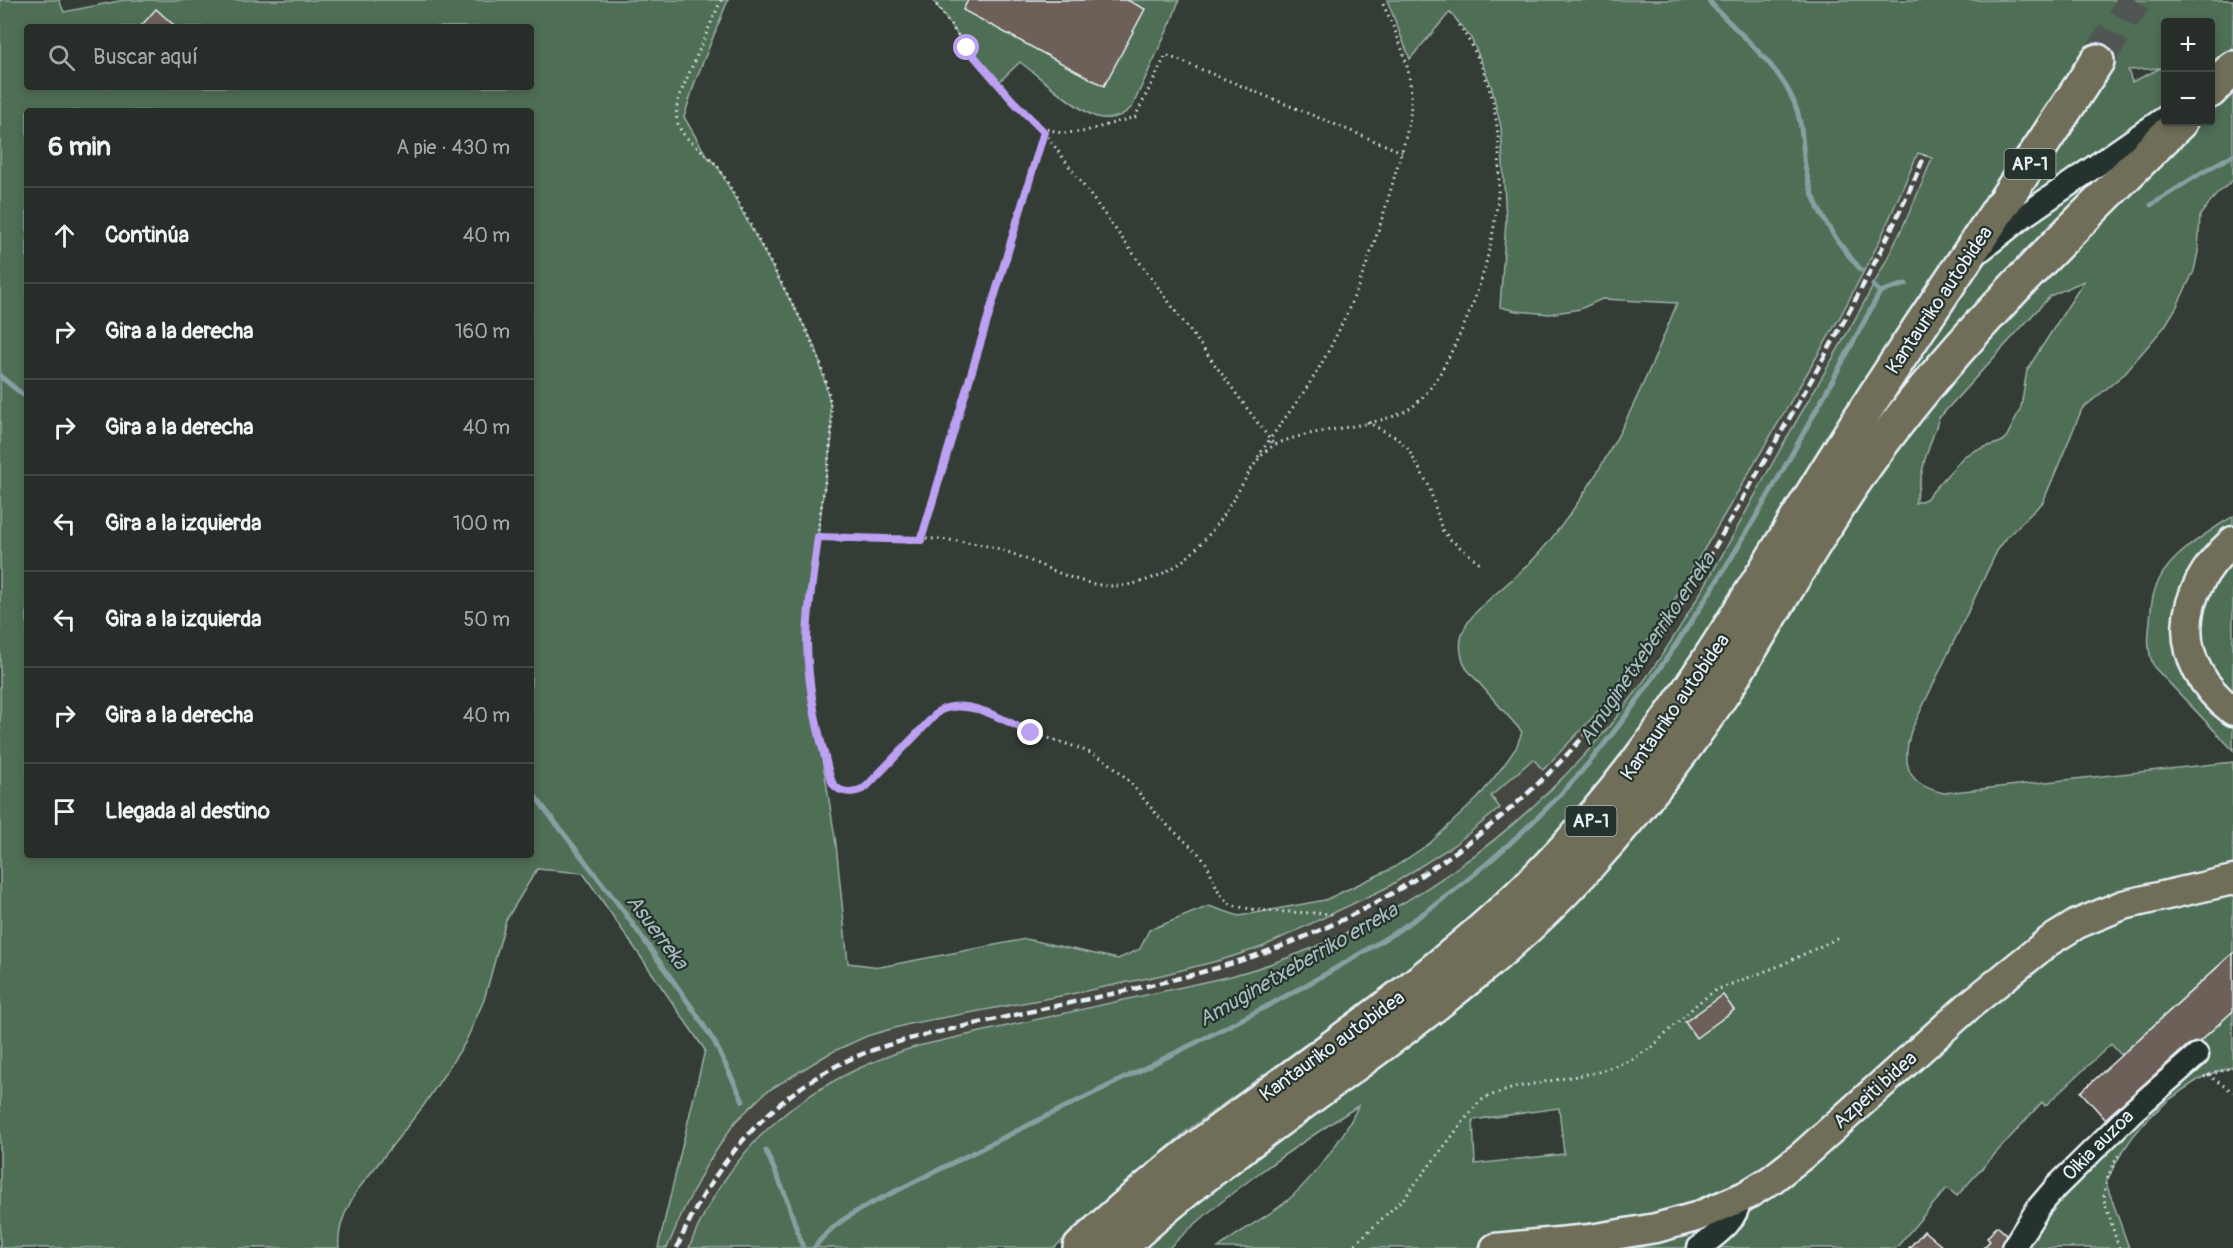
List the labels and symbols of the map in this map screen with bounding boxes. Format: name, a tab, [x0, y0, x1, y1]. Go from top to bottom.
route start	[953, 34, 979, 60]
road number: AP-1	[2004, 149, 2056, 179]
street label: Kantauriko autobidea	[1880, 221, 1998, 379]
water label: Amuginetxeberriko erreka	[1573, 547, 1722, 750]
street label: Kantauriko autobidea	[1615, 629, 1735, 785]
route end	[1017, 719, 1043, 745]
road number: AP-1	[1566, 806, 1616, 836]
water label: Asuerreka	[620, 889, 695, 976]
water label: Amuginetxeberriko erreka	[1193, 896, 1404, 1033]
street label: Kantauriko autobidea	[1255, 985, 1409, 1107]
street label: Azpeiti bidea	[1828, 1046, 1922, 1134]
street label: Oikia auzoa	[2057, 1104, 2139, 1186]

